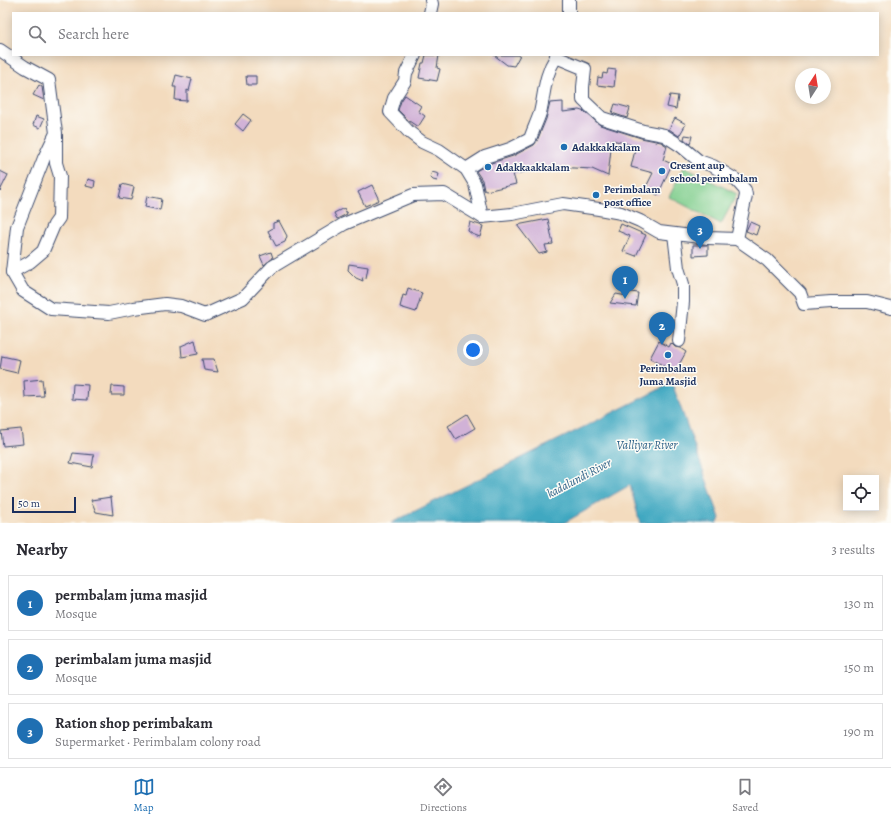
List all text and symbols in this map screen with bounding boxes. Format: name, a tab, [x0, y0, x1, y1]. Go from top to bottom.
search box	[12, 12, 879, 56]
icon: search	[26, 23, 48, 45]
text: Search here	[58, 24, 129, 44]
north arrow	[795, 68, 831, 104]
place label: Adakkakkalam	[571, 140, 640, 155]
marker: Adakkakkalam	[559, 142, 569, 152]
place label: Cresent aup school perimbalam	[670, 158, 758, 186]
place label: Adakkaakkalam	[495, 160, 570, 175]
marker: Adakkaakkalam	[483, 162, 493, 172]
marker: Cresent aup school perimbalam	[657, 166, 667, 176]
place label: Perimbalam post office	[604, 182, 660, 210]
marker: Perimbalam post office	[591, 190, 601, 200]
pin: 3	[687, 216, 713, 249]
pin: 1	[612, 266, 638, 299]
pin: 2	[649, 312, 675, 345]
your location	[463, 340, 483, 360]
marker: Perimbalam Juma Masjid	[663, 350, 673, 360]
place label: Perimbalam Juma Masjid	[640, 361, 697, 389]
water label: Valliyar River	[617, 437, 678, 453]
water label: kadalundi River	[544, 454, 615, 502]
map controls	[843, 475, 879, 511]
button: locate	[843, 475, 879, 511]
scale bar	[12, 495, 76, 514]
text: 50 m	[18, 496, 40, 511]
text: Nearby	[16, 538, 67, 561]
text: 3 results	[831, 541, 875, 558]
text: permbalam juma masjid	[55, 585, 207, 605]
text: 1	[28, 595, 32, 612]
text: 130 m	[844, 595, 874, 612]
text: Mosque	[55, 605, 97, 622]
text: perimbalam juma masjid	[55, 649, 212, 669]
text: 2	[27, 659, 33, 676]
text: 150 m	[844, 659, 874, 676]
text: Mosque	[55, 669, 97, 686]
text: Ration shop perimbakam	[55, 713, 213, 733]
text: 3	[27, 723, 33, 740]
text: 190 m	[843, 723, 874, 740]
text: Supermarket · Perimbalam colony road	[55, 733, 261, 750]
tab: Map	[133, 776, 155, 815]
tab: Directions	[420, 776, 467, 815]
tab: Saved	[732, 776, 758, 815]

